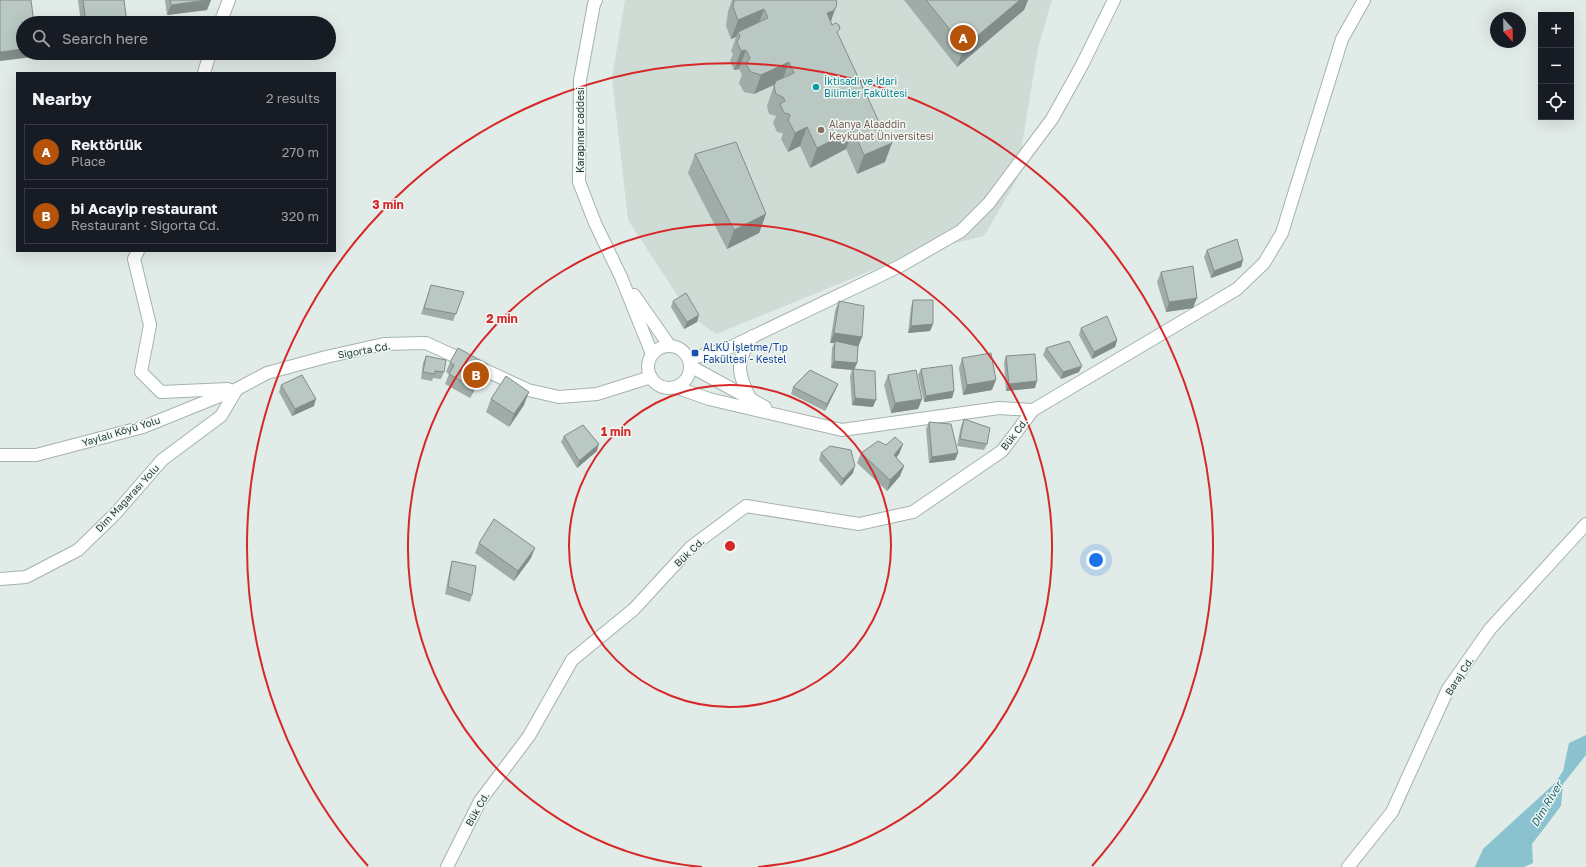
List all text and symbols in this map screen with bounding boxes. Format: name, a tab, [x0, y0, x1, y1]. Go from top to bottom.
north arrow	[1490, 12, 1526, 48]
map controls	[1538, 12, 1574, 120]
button: +	[1538, 12, 1574, 48]
search box	[16, 16, 336, 60]
pin: A	[950, 23, 976, 53]
icon: search	[30, 27, 52, 49]
text: Search here	[62, 29, 148, 47]
button: −	[1538, 48, 1574, 84]
place label: İktisadi ve İdari Bilimler Fakültesi	[824, 74, 907, 99]
marker: İktisadi ve İdari Bilimler Fakültesi	[811, 82, 821, 92]
button: locate	[1538, 84, 1574, 120]
street label: Karapınar caddesi	[574, 87, 586, 173]
text: Nearby	[32, 88, 92, 109]
text: 2 results	[266, 90, 320, 106]
place label: Alanya Alaaddin Keykubat Üniversitesi	[829, 118, 934, 142]
marker: Alanya Alaaddin Keykubat Üniversitesi	[816, 125, 826, 135]
text: Rektörlük	[71, 135, 142, 153]
text: A	[41, 144, 51, 160]
text: 270 m	[282, 144, 319, 160]
text: Place	[71, 153, 106, 169]
text: 3 min	[372, 197, 404, 212]
text: bi Acayip restaurant	[71, 199, 218, 217]
text: B	[41, 208, 51, 224]
text: 320 m	[281, 208, 319, 224]
text: Restaurant · Sigorta Cd.	[71, 217, 220, 233]
text: 2 min	[486, 311, 518, 326]
street label: Sigorta Cd.	[337, 339, 391, 361]
place label: ALKÜ İşletme/Tıp Fakültesi - Kestel	[703, 340, 788, 365]
marker: ALKÜ İşletme/Tıp Fakültesi - Kestel	[690, 348, 700, 358]
pin: B	[463, 360, 489, 390]
street label: Yaylalı Köyü Yolu	[80, 413, 162, 449]
street label: Bük Cd.	[998, 416, 1030, 452]
text: 1 min	[601, 424, 631, 439]
street label: Dim Mağarası Yolu	[93, 462, 161, 534]
street label: Bük Cd.	[671, 535, 707, 569]
centre of rings	[723, 539, 737, 553]
your location	[1086, 550, 1106, 570]
street label: Baraj Cd.	[1442, 655, 1476, 697]
water label: Dim River	[1528, 778, 1565, 829]
street label: Bük Cd.	[463, 790, 491, 828]

